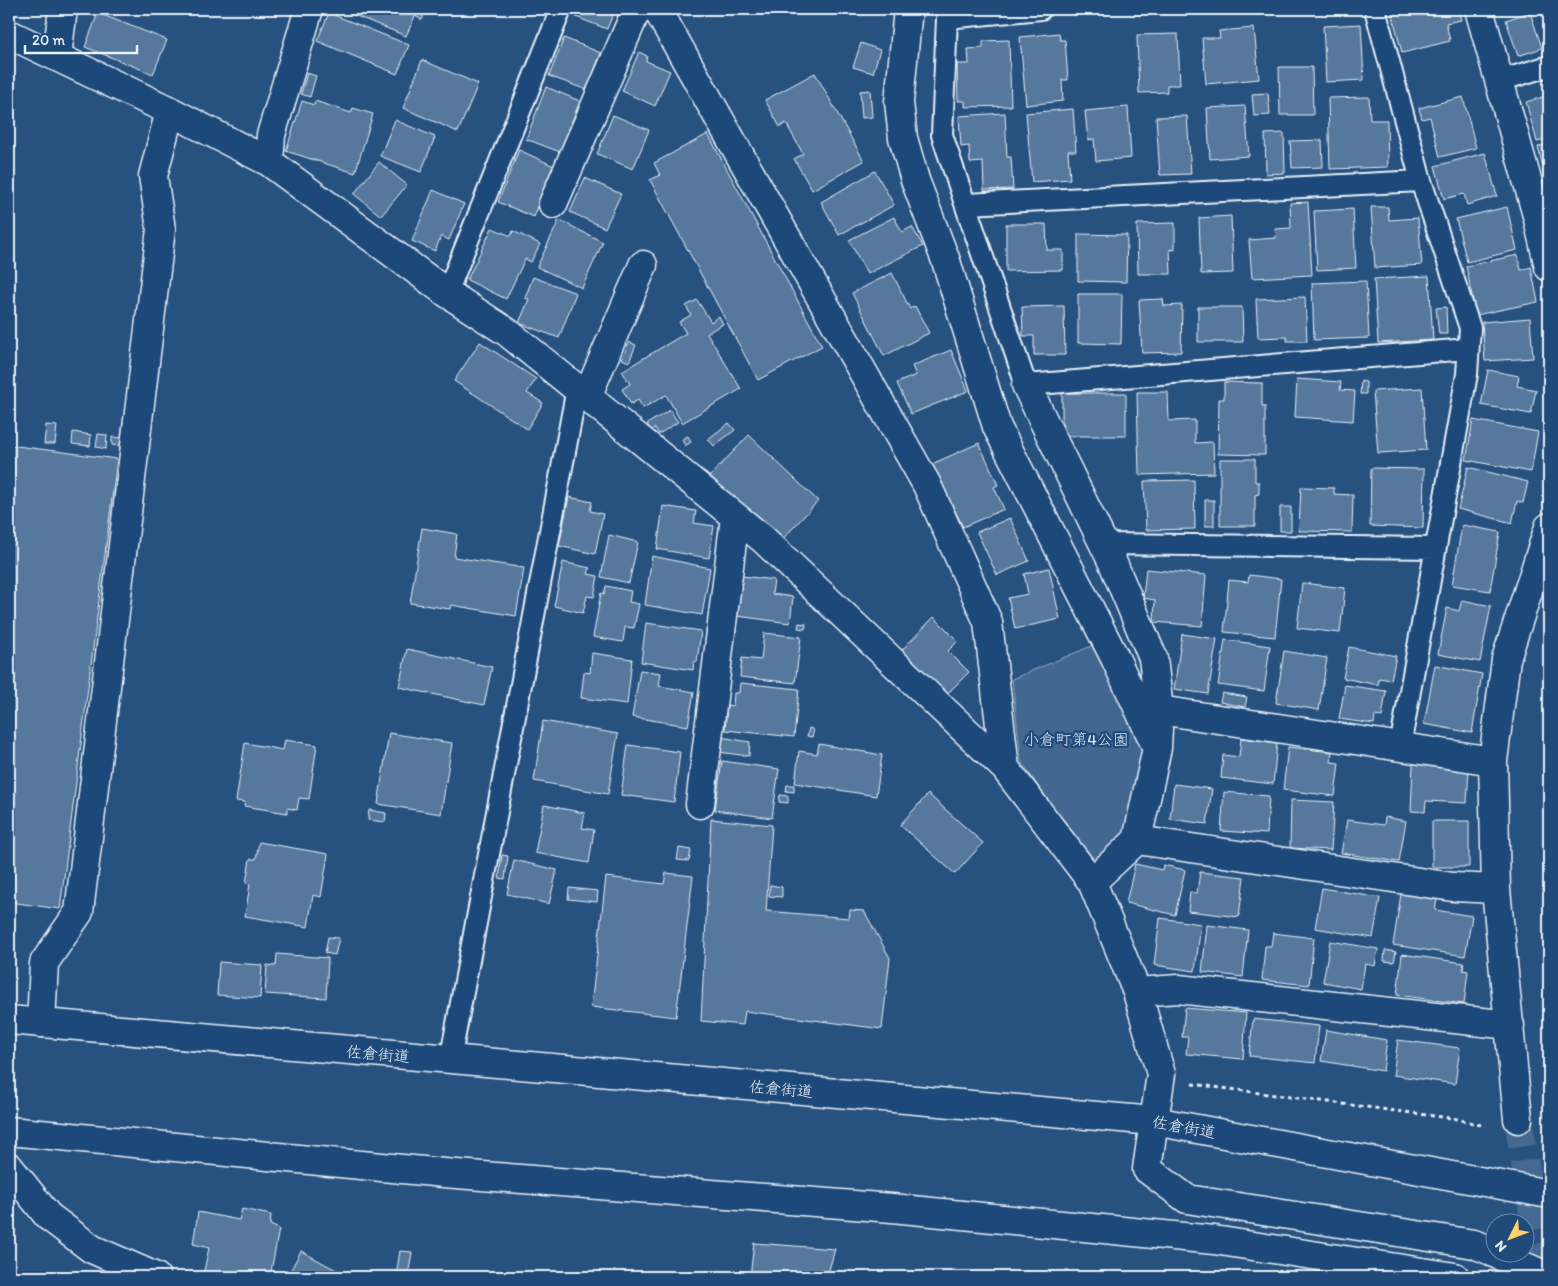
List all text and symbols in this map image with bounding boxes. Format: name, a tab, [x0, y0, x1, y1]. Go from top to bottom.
scale bar	[25, 22, 138, 54]
text: 20 m	[32, 31, 66, 49]
park label: 小倉町第4公園	[1023, 730, 1129, 749]
street label: 佐倉街道	[345, 1042, 411, 1066]
street label: 佐倉街道	[748, 1077, 814, 1101]
street label: 佐倉街道	[1151, 1112, 1217, 1142]
north arrow	[1486, 1214, 1536, 1264]
text: N	[1491, 1237, 1510, 1256]

